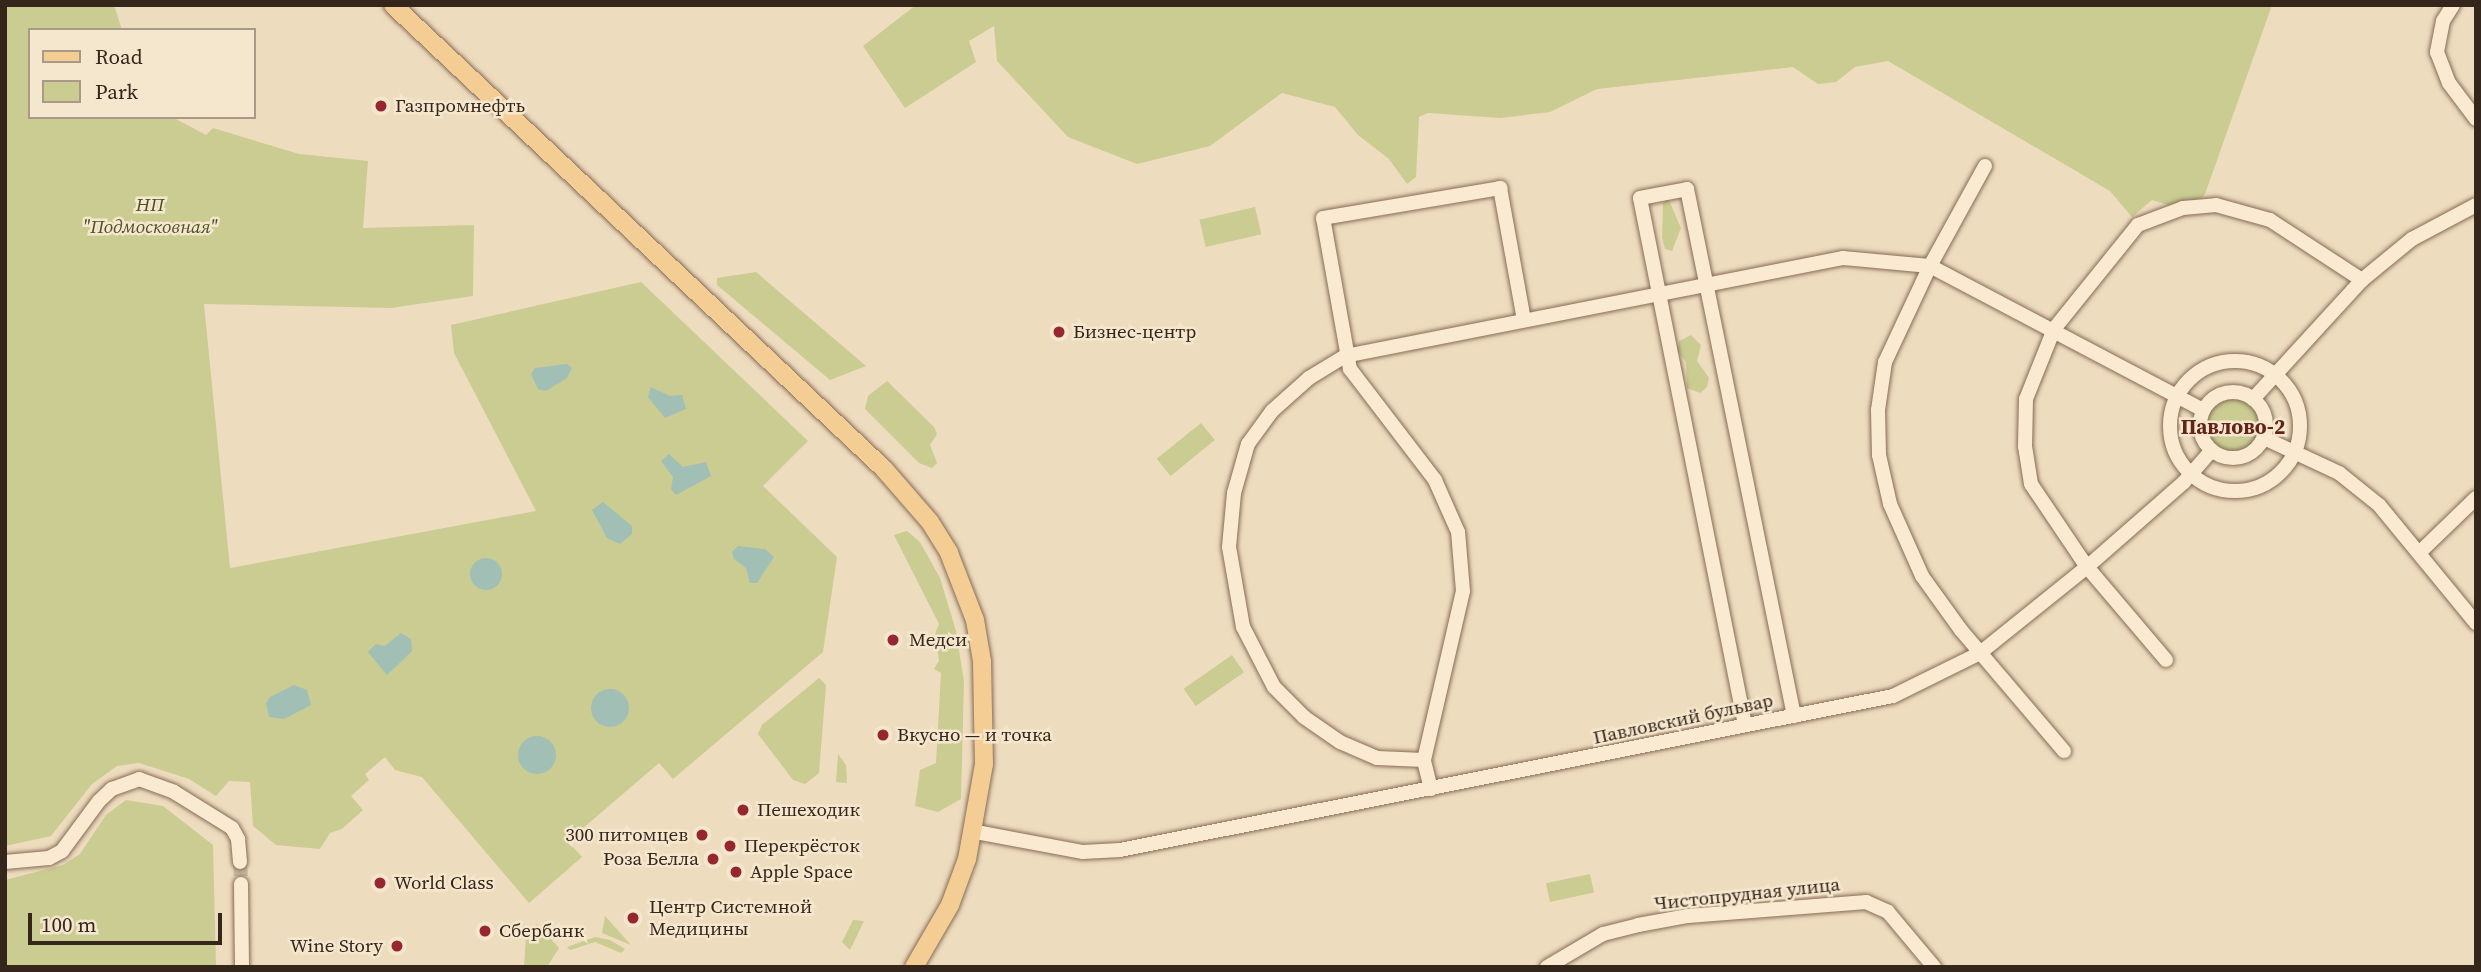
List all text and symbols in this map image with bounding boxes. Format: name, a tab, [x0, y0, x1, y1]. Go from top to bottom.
legend	[28, 28, 256, 119]
text: Road	[95, 42, 143, 71]
text: Park	[95, 77, 138, 106]
place label: Газпромнефть	[395, 95, 525, 117]
marker: Газпромнефть	[373, 98, 389, 114]
park label: НП "Подмосковная"	[82, 194, 218, 238]
place label: Бизнес-центр	[1073, 321, 1196, 343]
marker: Бизнес-центр	[1051, 324, 1067, 340]
district label: Павлово-2	[2181, 414, 2285, 440]
place label: Медси	[909, 629, 967, 651]
marker: Медси	[883, 630, 903, 650]
street label: Павловский бульвар	[1591, 689, 1775, 749]
place label: Вкусно — и точка	[897, 724, 1052, 746]
marker: Вкусно — и точка	[875, 727, 891, 743]
place label: Пешеходик	[757, 799, 860, 821]
marker: Пешеходик	[735, 802, 751, 818]
place label: 300 питомцев	[565, 824, 688, 846]
marker: 300 питомцев	[694, 827, 710, 843]
place label: Перекрёсток	[744, 835, 860, 857]
marker: Перекрёсток	[722, 838, 738, 854]
place label: Роза Белла	[603, 848, 699, 870]
marker: Роза Белла	[705, 851, 721, 867]
place label: Apple Space	[750, 861, 853, 883]
marker: Apple Space	[728, 864, 744, 880]
place label: World Class	[394, 872, 494, 894]
street label: Чистопрудная улица	[1653, 873, 1841, 915]
marker: World Class	[372, 875, 388, 891]
place label: Центр Системной Медицины	[649, 896, 812, 940]
scale bar	[32, 898, 226, 942]
marker: Центр Системной Медицины	[623, 908, 643, 928]
text: 100 m	[41, 910, 96, 939]
place label: Сбербанк	[499, 920, 584, 942]
marker: Сбербанк	[477, 923, 493, 939]
place label: Wine Story	[290, 935, 383, 957]
marker: Wine Story	[389, 938, 405, 954]

